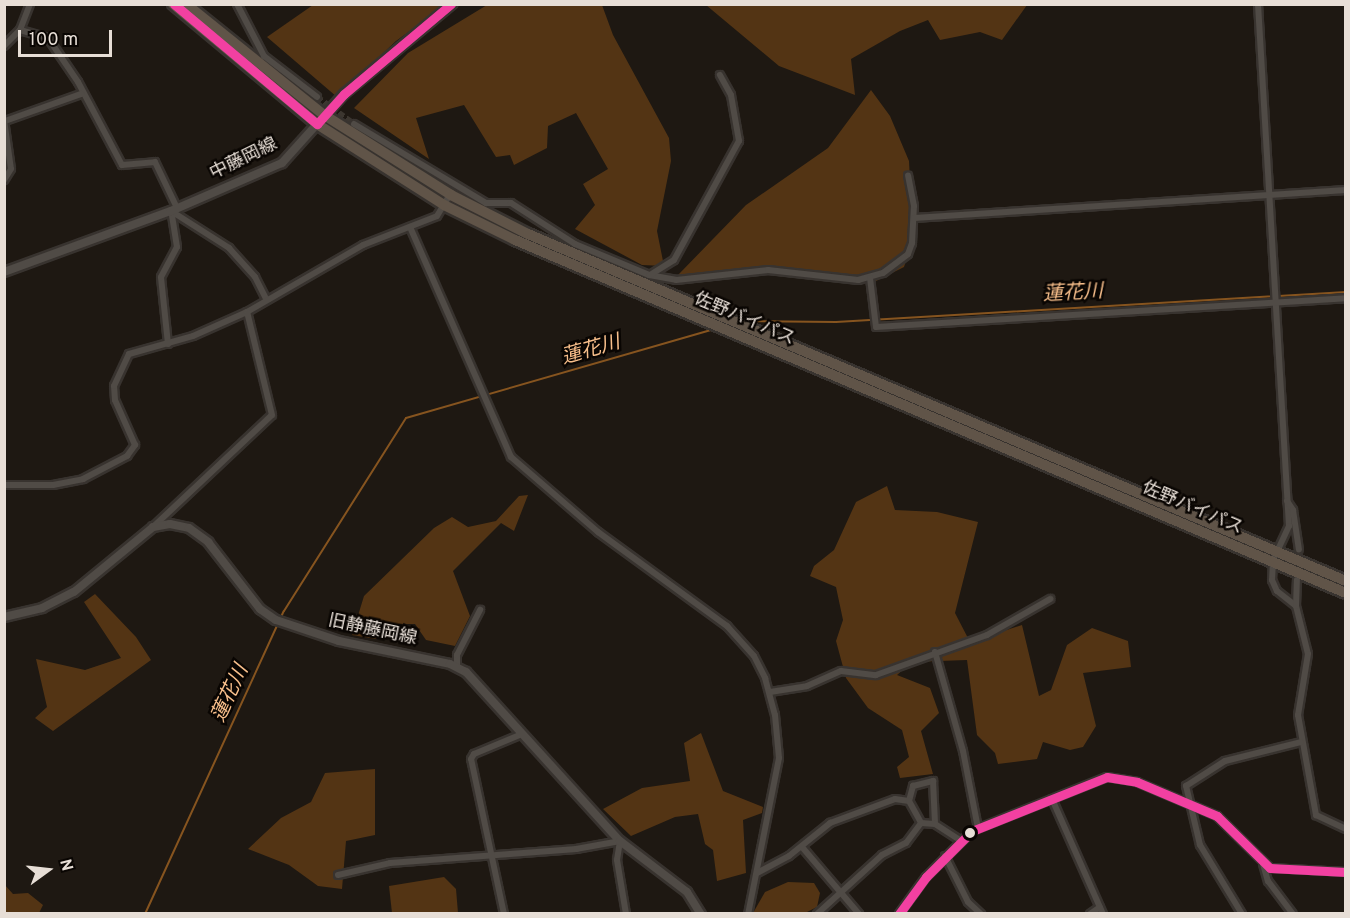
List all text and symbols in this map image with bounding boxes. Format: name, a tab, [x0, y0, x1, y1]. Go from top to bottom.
scale bar	[21, 18, 116, 56]
text: 100 m	[29, 29, 78, 52]
street label: 中藤岡線	[207, 135, 281, 185]
water label: 蓮花川	[1042, 280, 1104, 308]
street label: 佐野バイパス	[690, 289, 798, 351]
water label: 蓮花川	[559, 331, 623, 371]
street label: 佐野バイパス	[1138, 478, 1246, 540]
street label: 旧静藤岡線	[326, 611, 418, 651]
water label: 蓮花川	[207, 662, 255, 726]
unlabelled marker	[964, 827, 976, 839]
north arrow	[18, 840, 78, 900]
text: N	[54, 857, 77, 873]

